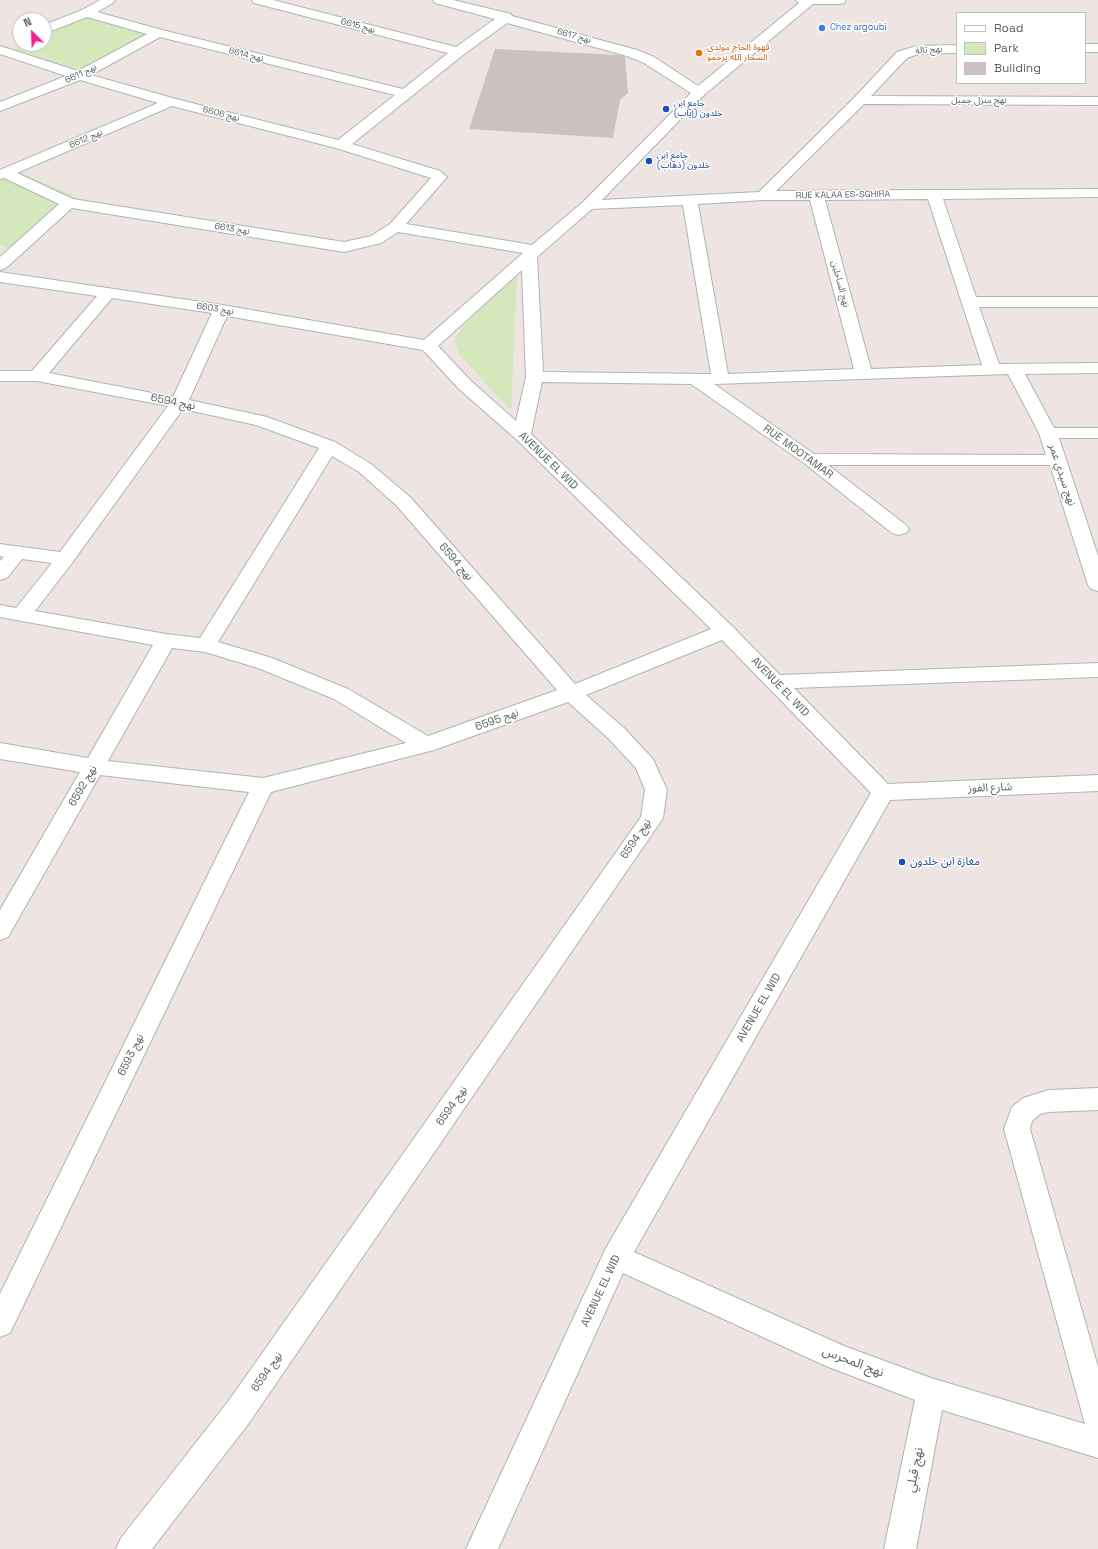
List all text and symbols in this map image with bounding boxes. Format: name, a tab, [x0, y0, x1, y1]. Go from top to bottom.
north arrow	[12, 12, 52, 52]
legend	[956, 12, 1086, 84]
text: N	[21, 14, 34, 30]
street label: نهج 6615	[340, 16, 376, 36]
text: Road	[994, 20, 1023, 36]
marker: Chez argoubi	[817, 23, 827, 33]
place label: Chez argoubi	[830, 23, 887, 33]
street label: نهج 6617	[556, 26, 592, 46]
text: Park	[994, 40, 1019, 56]
place label: قهوة الحاج مولدي السحار الله يرحمو	[707, 43, 770, 64]
street label: نهج تالة	[915, 44, 943, 56]
street label: نهج 6614	[227, 45, 265, 65]
marker: قهوة الحاج مولدي السحار الله يرحمو	[694, 48, 704, 58]
text: Building	[994, 60, 1041, 76]
street label: نهج 6611	[63, 62, 99, 86]
street label: نهج منزل جميل	[951, 96, 1007, 106]
place label: جامع ابن خلدون (إياب)	[674, 99, 722, 120]
street label: نهج 6606	[202, 104, 240, 124]
marker: جامع ابن خلدون (إياب)	[661, 104, 671, 114]
street label: نهج 6612	[68, 127, 104, 151]
place label: جامع ابن خلدون (ذهاب)	[657, 151, 710, 172]
marker: جامع ابن خلدون (ذهاب)	[644, 156, 654, 166]
street label: RUE KALAA ES-SGHIRA	[796, 189, 890, 201]
street label: نهج 6613	[214, 221, 250, 237]
street label: نهج الساحلين	[829, 260, 851, 308]
street label: نهج 6603	[196, 301, 234, 317]
street label: نهج 6594	[149, 391, 197, 413]
street label: RUE MOOTAMAR	[760, 422, 836, 482]
street label: AVENUE EL WID	[515, 429, 581, 493]
street label: نهج سيدي عمر	[1046, 442, 1078, 508]
street label: نهج 6594	[436, 541, 476, 583]
street label: AVENUE EL WID	[748, 654, 812, 720]
street label: نهج 6595	[474, 706, 520, 734]
street label: نهج 6592	[66, 763, 100, 809]
street label: شارع الفوز	[968, 781, 1012, 795]
street label: نهج 6594	[618, 816, 654, 862]
place label: مغازة ابن خلدون	[910, 855, 980, 869]
marker: مغازة ابن خلدون	[897, 857, 907, 867]
street label: AVENUE EL WID	[734, 971, 784, 1045]
street label: نهج 6593	[115, 1032, 147, 1078]
street label: نهج 6594	[434, 1084, 470, 1128]
street label: AVENUE EL WID	[579, 1253, 623, 1329]
street label: نهج المحرس	[820, 1343, 886, 1381]
street label: نهج 6594	[249, 1350, 285, 1394]
street label: نهج قبلي	[903, 1446, 927, 1494]

